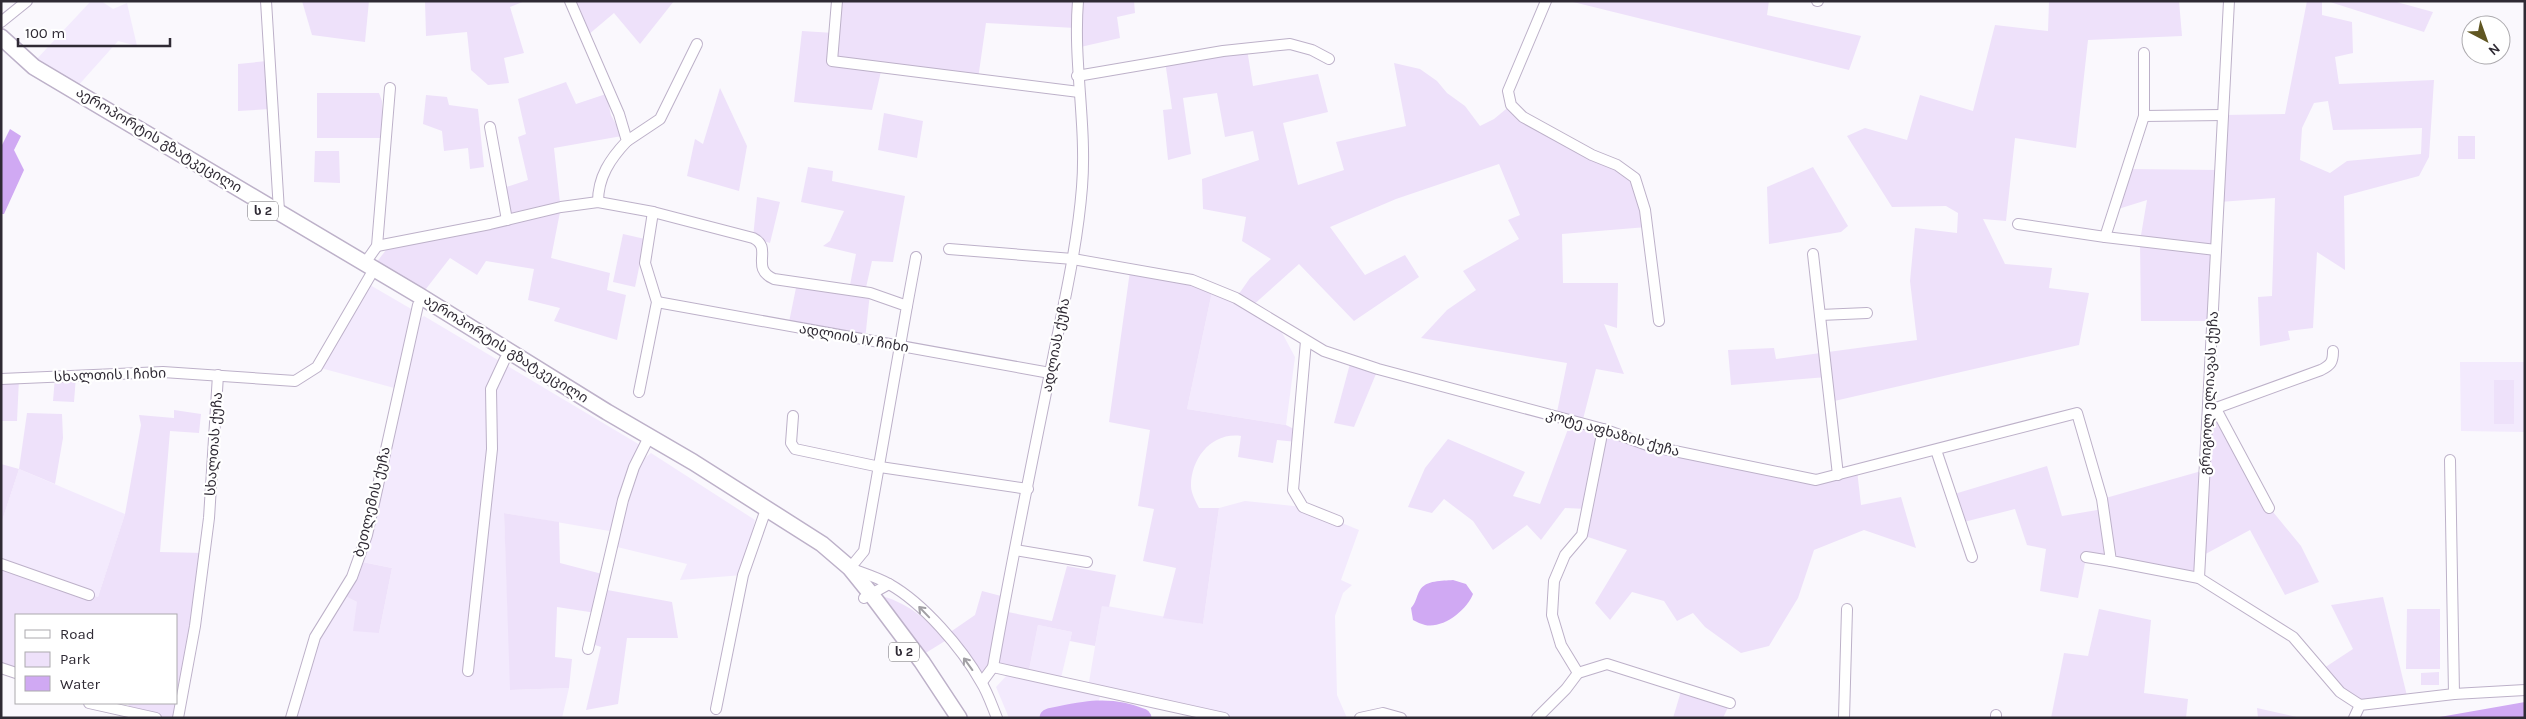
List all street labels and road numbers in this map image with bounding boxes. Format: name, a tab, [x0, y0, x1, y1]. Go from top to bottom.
street label: აეროპორტის გზატკეცილი	[73, 84, 245, 196]
road number: ს 2	[248, 202, 278, 220]
street label: აეროპორტის გზატკეცილი	[421, 291, 591, 407]
street label: ადლიას ქუჩა	[1039, 297, 1073, 393]
street label: გრიგოლ ელიავას ქუჩა	[2196, 311, 2222, 475]
street label: ადლიის IV ჩიხი	[798, 320, 910, 356]
street label: სხალთის I ჩიხი	[54, 365, 166, 385]
street label: სხალთას ქუჩა	[202, 391, 226, 497]
street label: კოტე აფხაზის ქუჩა	[1544, 406, 1682, 460]
street label: ბეთლემის ქუჩა	[350, 445, 394, 559]
road number: ს 2	[889, 642, 919, 662]

